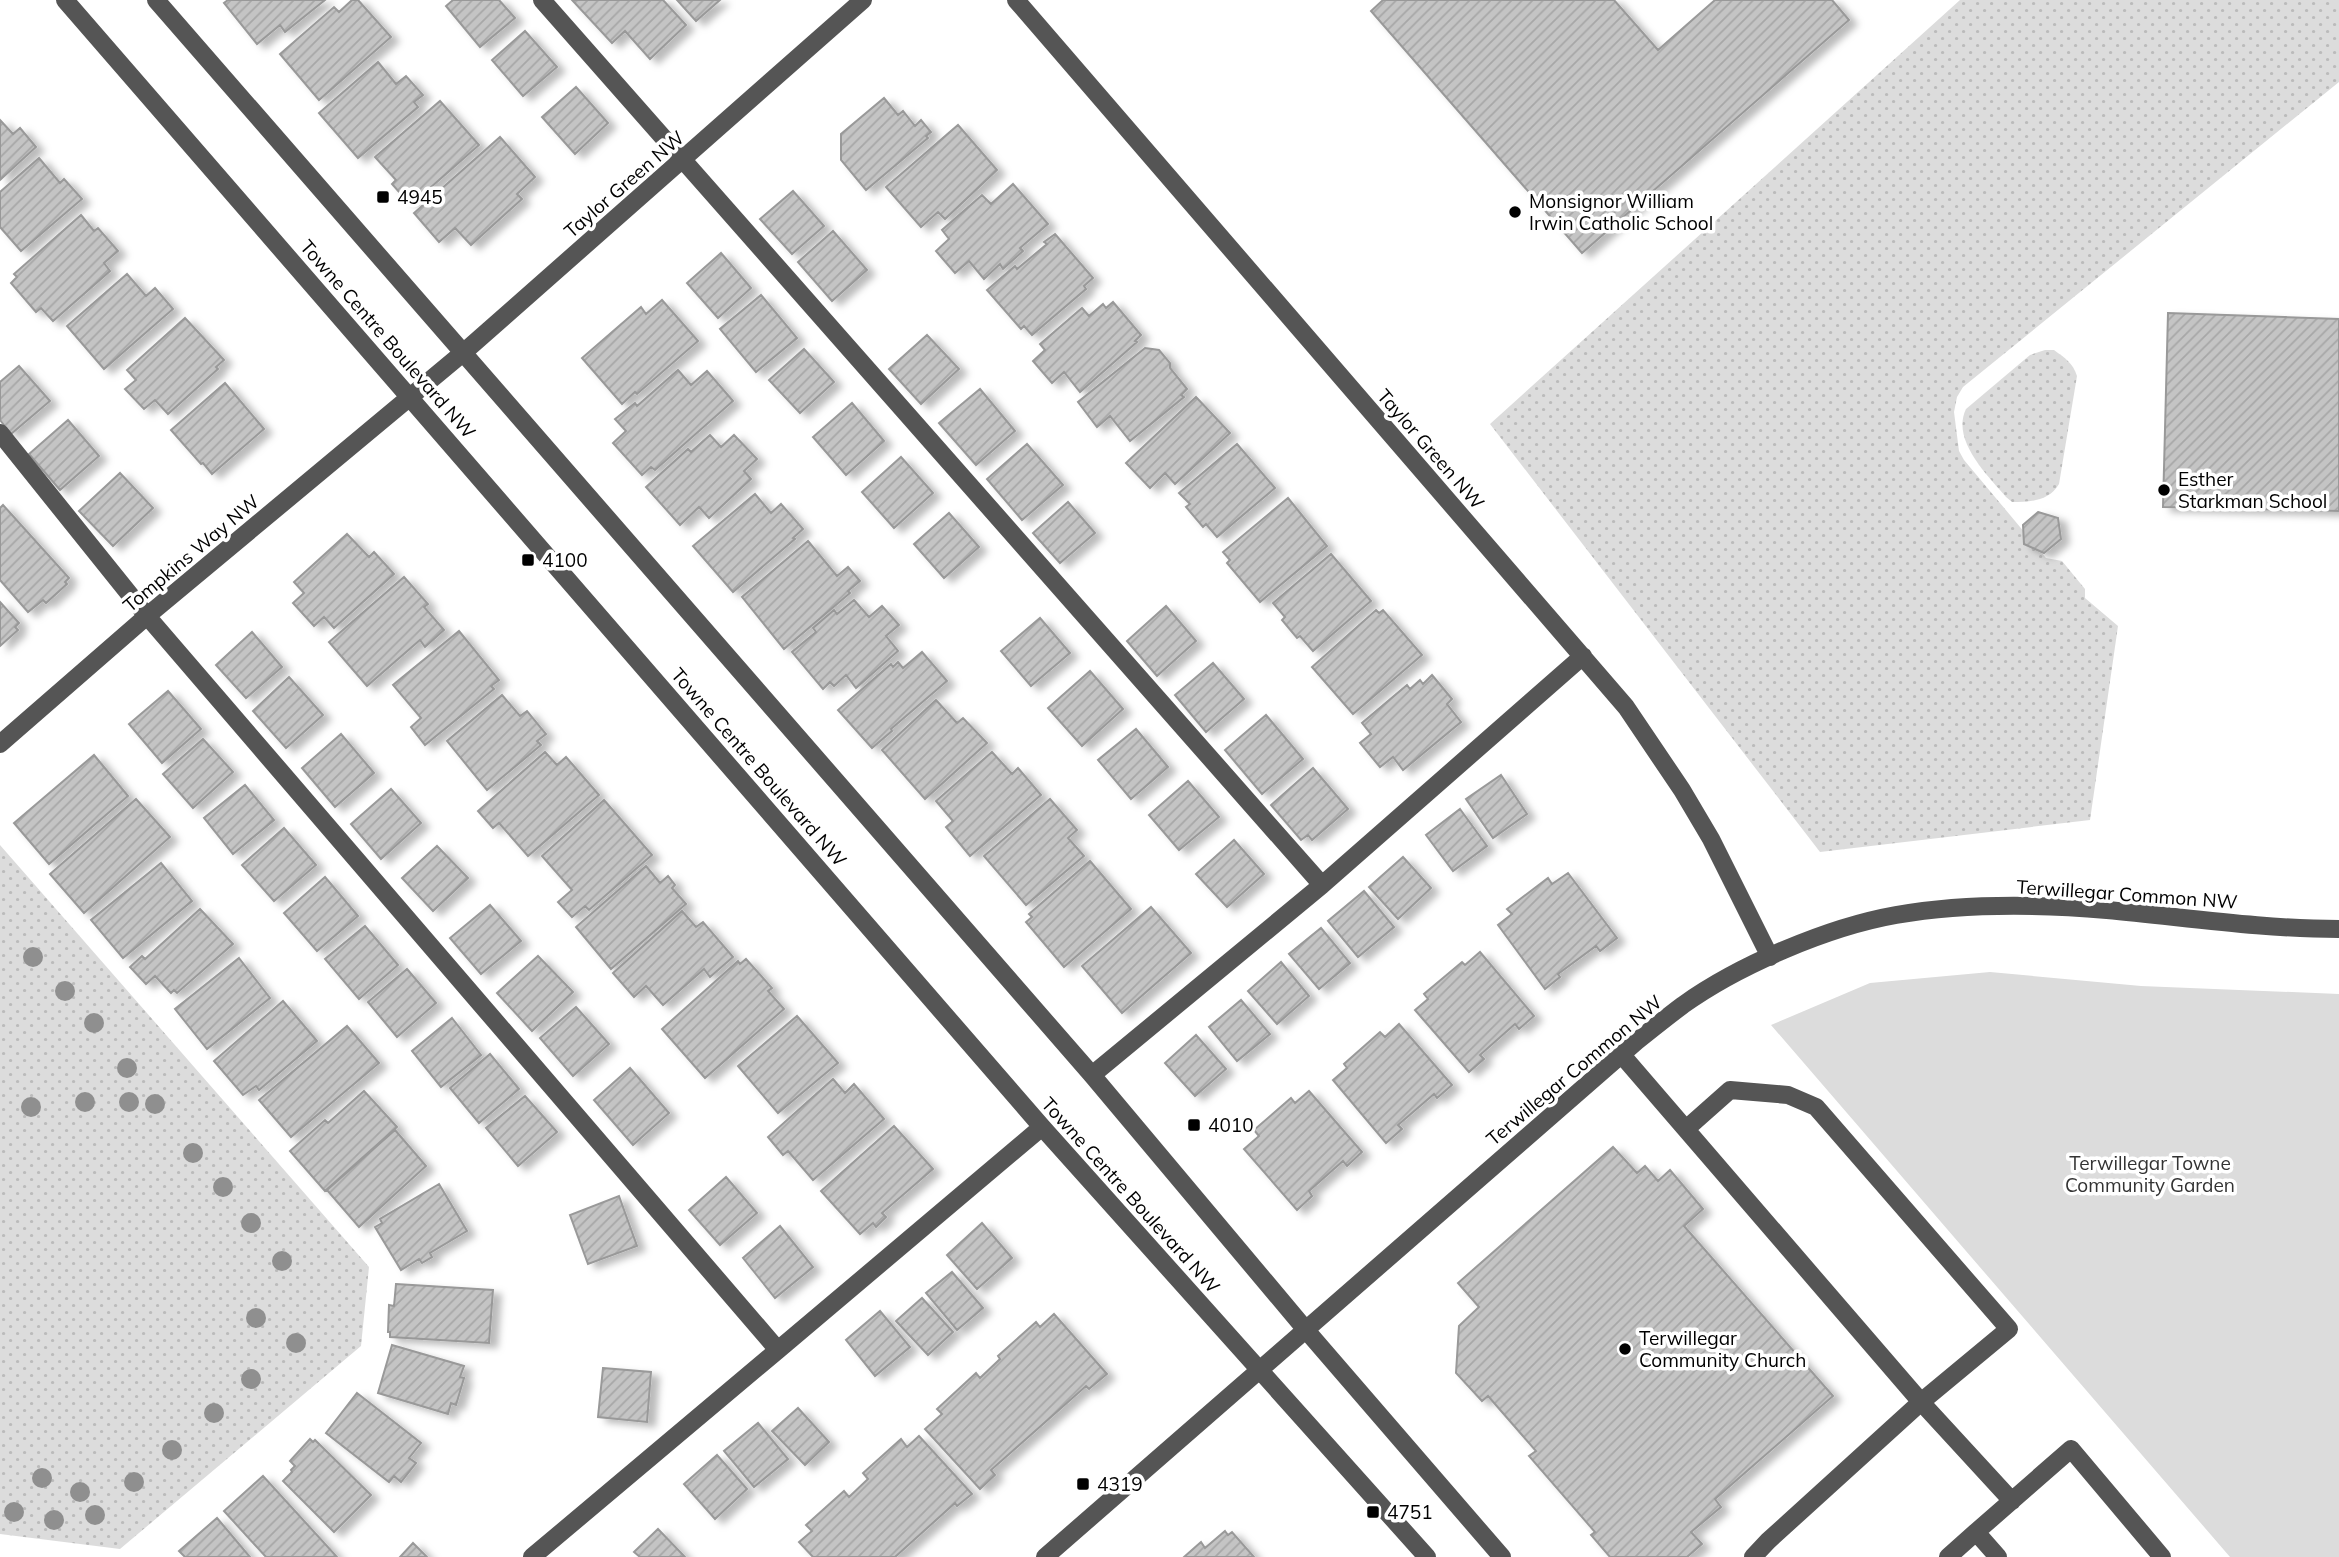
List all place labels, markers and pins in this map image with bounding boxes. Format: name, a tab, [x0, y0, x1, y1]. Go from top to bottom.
place label: 4945	[397, 185, 443, 209]
marker: 4945	[375, 189, 391, 205]
place label: Monsignor William Irwin Catholic School	[1529, 189, 1713, 235]
marker: Monsignor William Irwin Catholic School	[1507, 204, 1523, 220]
place label: Esther Starkman School	[2178, 467, 2327, 513]
marker: Esther Starkman School	[2156, 482, 2172, 498]
place label: 4100	[542, 548, 588, 572]
marker: 4100	[520, 552, 536, 568]
place label: 4010	[1208, 1113, 1254, 1137]
marker: 4010	[1186, 1117, 1202, 1133]
place label: Terwillegar Community Church	[1639, 1326, 1806, 1372]
marker: Terwillegar Community Church	[1617, 1341, 1633, 1357]
place label: 4319	[1097, 1472, 1143, 1496]
marker: 4319	[1075, 1476, 1091, 1492]
place label: 4751	[1387, 1500, 1433, 1524]
marker: 4751	[1365, 1504, 1381, 1520]

